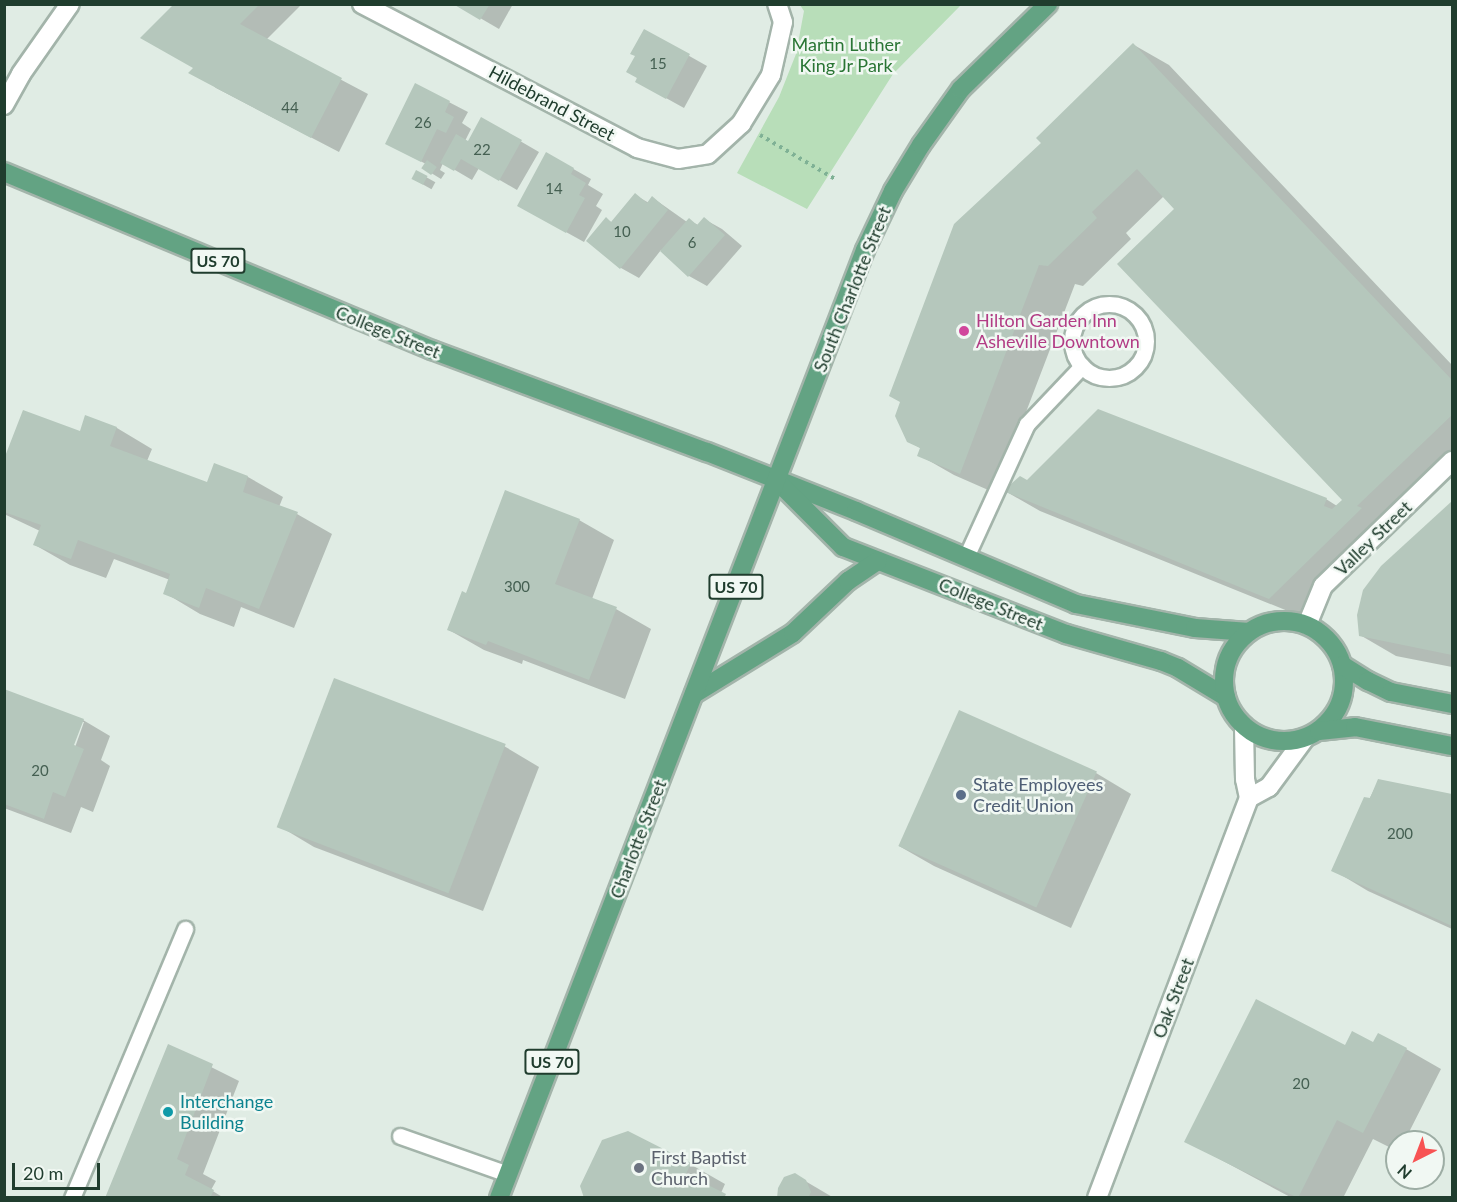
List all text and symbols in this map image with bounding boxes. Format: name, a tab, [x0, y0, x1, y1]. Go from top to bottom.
park label: Martin Luther King Jr Park	[792, 34, 900, 76]
house number: 15	[649, 55, 667, 73]
street label: Hildebrand Street	[485, 61, 619, 145]
house number: 44	[281, 99, 299, 117]
house number: 26	[414, 114, 432, 132]
house number: 22	[473, 141, 491, 159]
house number: 14	[545, 180, 563, 198]
street label: South Charlotte Street	[809, 203, 895, 375]
house number: 10	[613, 223, 631, 241]
house number: 6	[688, 234, 696, 252]
road number: US 70	[190, 248, 246, 274]
street label: College Street	[333, 301, 443, 363]
place label: Hilton Garden Inn Asheville Downtown	[976, 310, 1140, 352]
marker: Hilton Garden Inn Asheville Downtown	[957, 324, 971, 338]
street label: Valley Street	[1330, 496, 1416, 580]
street label: College Street	[936, 573, 1046, 635]
road number: US 70	[708, 574, 764, 600]
house number: 300	[504, 578, 530, 596]
house number: 20	[31, 762, 49, 780]
place label: State Employees Credit Union	[973, 774, 1103, 816]
street label: Charlotte Street	[605, 776, 671, 902]
marker: State Employees Credit Union	[954, 788, 968, 802]
house number: 200	[1387, 825, 1413, 843]
street label: Oak Street	[1148, 955, 1198, 1041]
road number: US 70	[524, 1049, 580, 1075]
house number: 20	[1292, 1075, 1310, 1093]
place label: Interchange Building	[180, 1091, 273, 1134]
marker: Interchange Building	[161, 1105, 175, 1119]
north arrow	[1385, 1130, 1445, 1190]
place label: First Baptist Church	[651, 1147, 747, 1190]
scale bar	[15, 1151, 104, 1189]
marker: First Baptist Church	[632, 1161, 646, 1175]
text: N	[1393, 1161, 1415, 1183]
text: 20 m	[23, 1162, 63, 1184]

